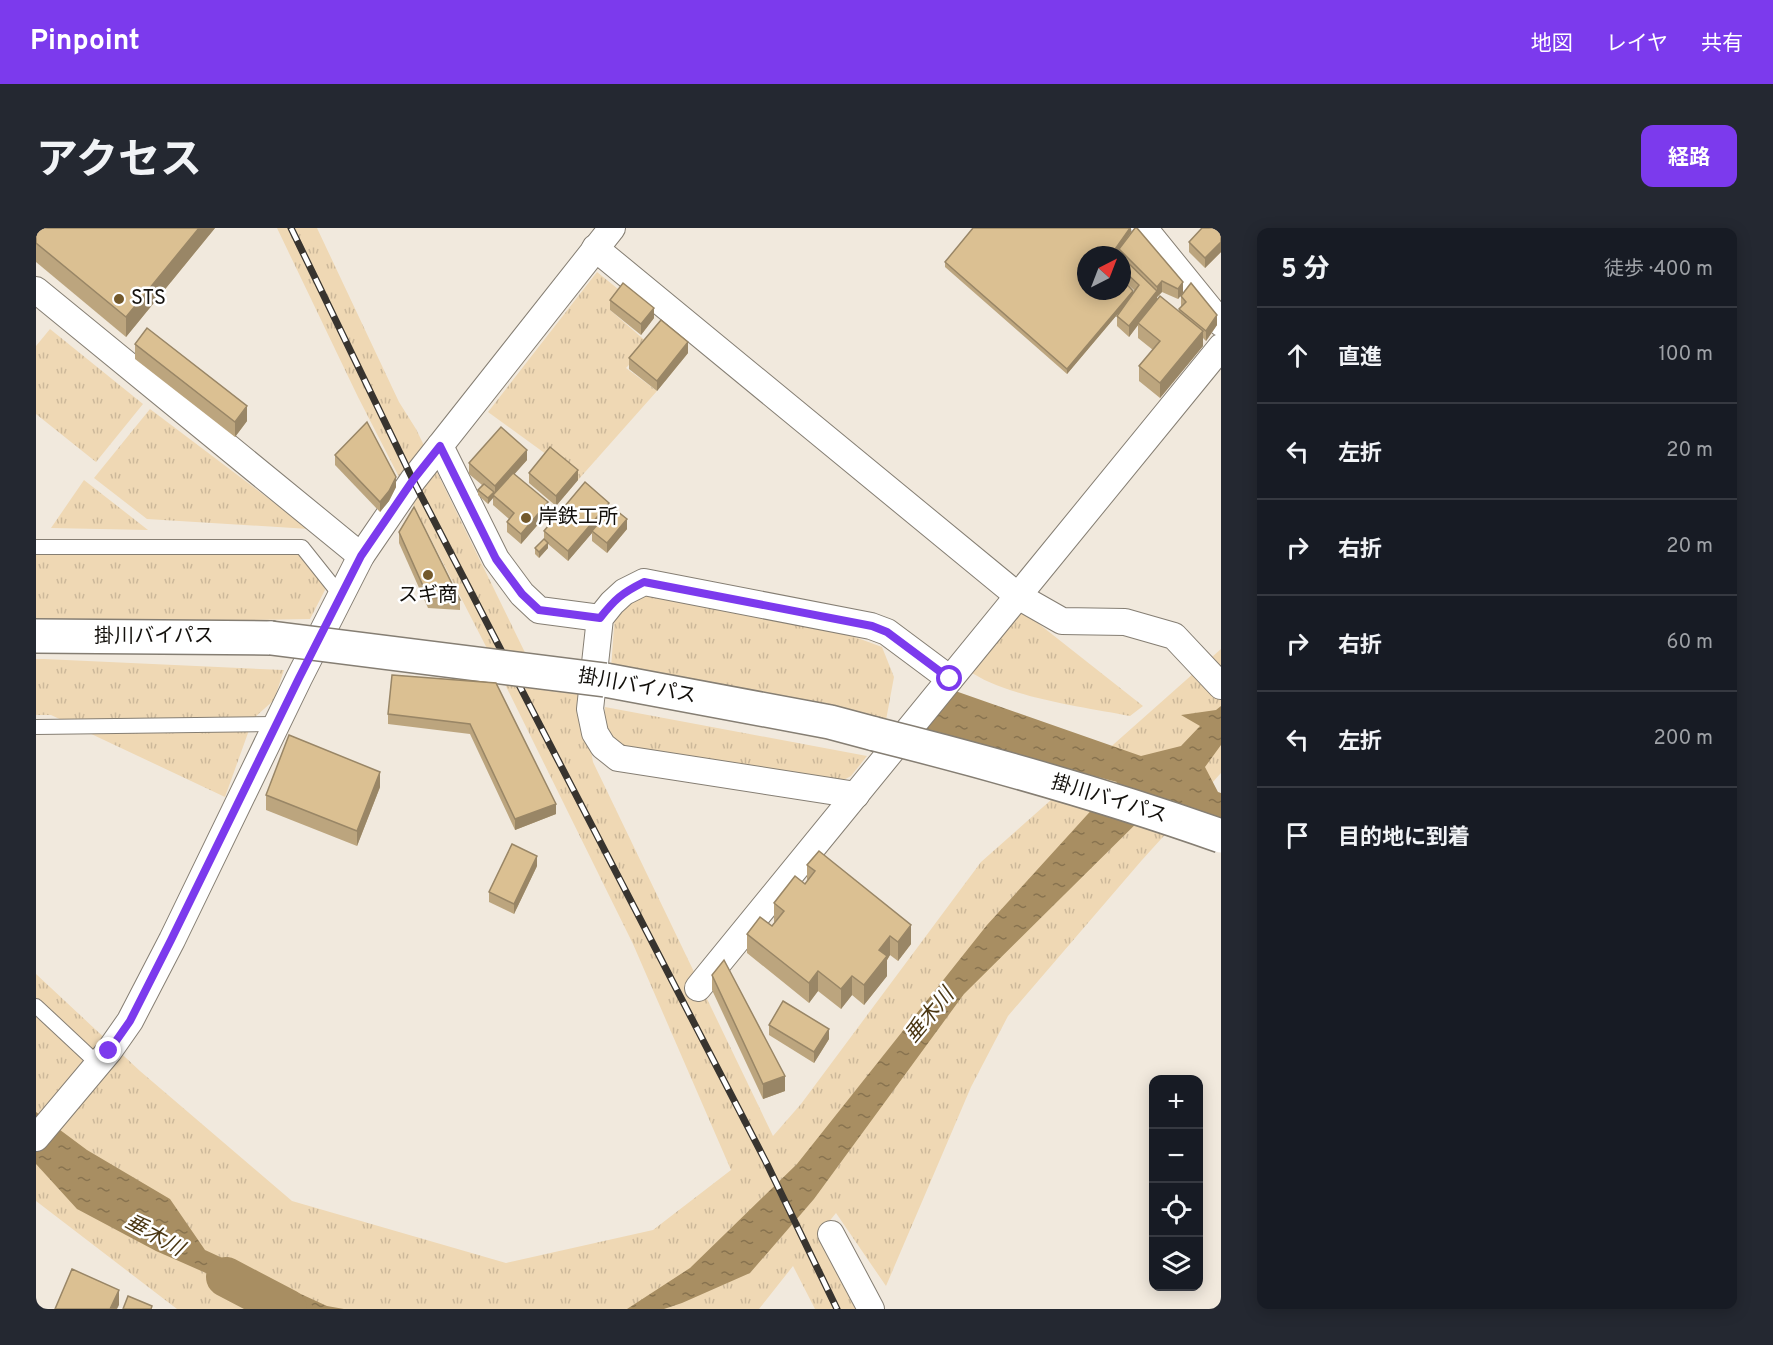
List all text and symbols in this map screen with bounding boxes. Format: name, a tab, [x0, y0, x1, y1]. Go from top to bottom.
text: Pinpoint	[30, 24, 140, 60]
text: 地図	[1531, 31, 1573, 58]
text: レイヤ	[1606, 31, 1668, 58]
text: 共有	[1701, 31, 1743, 58]
button: 経路	[1641, 125, 1737, 187]
text: アクセス	[36, 136, 202, 189]
north arrow	[1077, 246, 1131, 300]
text: 5 分	[1281, 254, 1329, 287]
text: 徒歩 · 400 m	[1604, 257, 1713, 283]
place label: STS	[131, 286, 166, 312]
marker: STS	[112, 292, 126, 306]
icon: ahead	[1281, 339, 1314, 372]
text: 100 m	[1658, 342, 1713, 368]
text: 直進	[1338, 345, 1382, 372]
icon: left	[1281, 435, 1314, 468]
text: 20 m	[1666, 438, 1713, 464]
text: 左折	[1338, 441, 1382, 468]
place label: 岸鉄工所	[538, 505, 618, 531]
marker: 岸鉄工所	[519, 511, 533, 525]
icon: right	[1281, 531, 1314, 564]
text: 20 m	[1666, 534, 1713, 560]
text: 右折	[1338, 537, 1382, 564]
marker: スギ商	[421, 568, 435, 582]
place label: スギ商	[398, 583, 458, 609]
street label: 掛川バイパス	[94, 624, 214, 650]
icon: right	[1281, 627, 1314, 660]
text: 60 m	[1667, 630, 1713, 656]
text: 右折	[1338, 633, 1382, 660]
street label: 掛川バイパス	[576, 664, 698, 710]
route start	[936, 665, 962, 691]
icon: left	[1281, 723, 1314, 756]
text: 200 m	[1654, 726, 1713, 752]
text: 左折	[1338, 729, 1382, 756]
street label: 掛川バイパス	[1048, 770, 1170, 830]
icon: arrive	[1281, 819, 1314, 852]
text: 目的地に到着	[1338, 825, 1470, 852]
water label: 垂木川	[899, 982, 962, 1049]
route end	[95, 1037, 121, 1063]
map controls	[1149, 1075, 1203, 1291]
button: +	[1149, 1075, 1203, 1129]
button: −	[1149, 1129, 1203, 1183]
button: locate	[1149, 1183, 1203, 1237]
water label: 垂木川	[120, 1209, 190, 1264]
button: layers	[1149, 1237, 1203, 1291]

